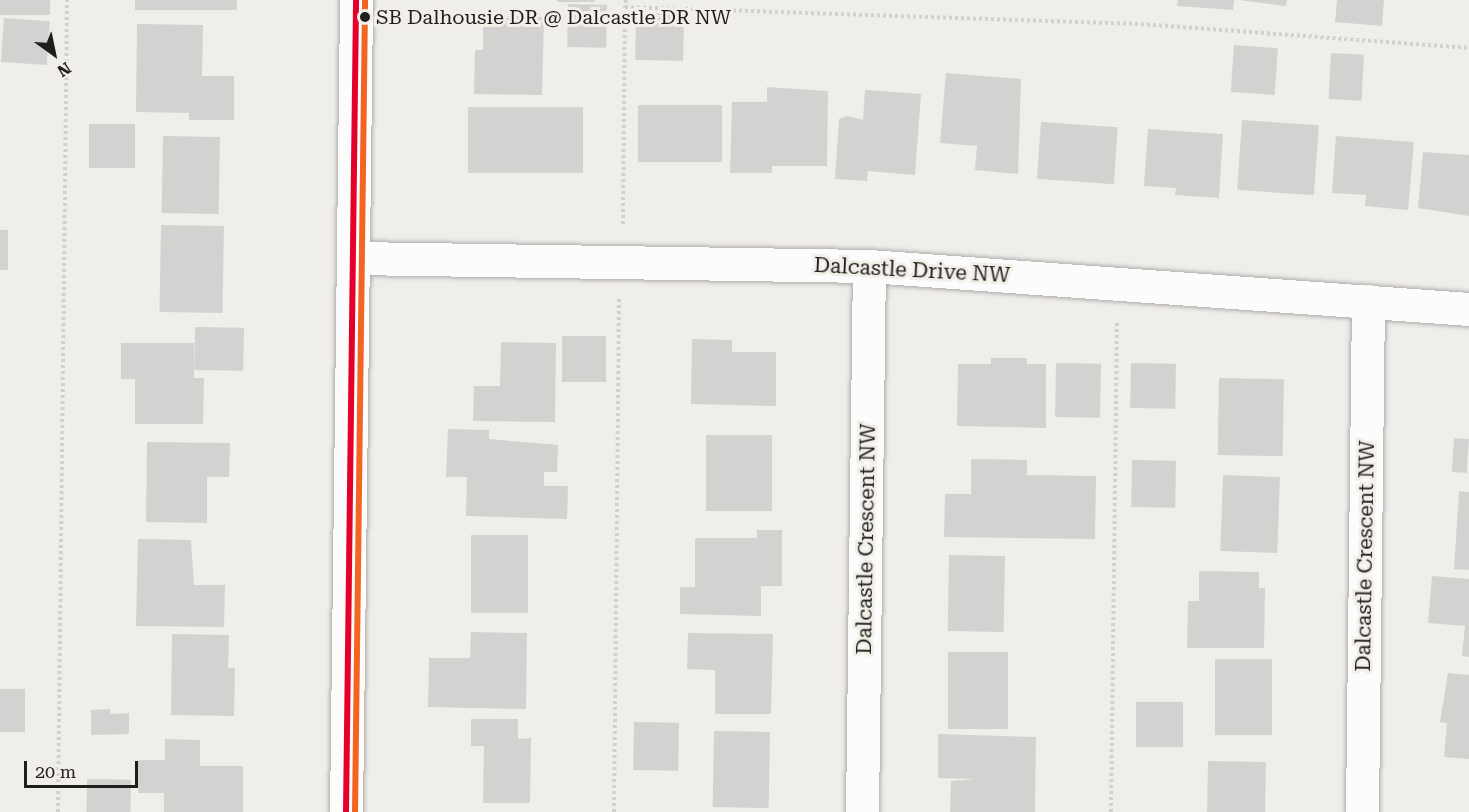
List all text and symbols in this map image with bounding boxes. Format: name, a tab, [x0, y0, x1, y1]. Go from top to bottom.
place label: SB Dalhousie DR @ Dalcastle DR NW	[376, 5, 731, 29]
marker: SB Dalhousie DR @ Dalcastle DR NW	[359, 11, 371, 23]
north arrow	[24, 24, 84, 84]
text: N	[54, 58, 74, 81]
street label: Dalcastle Drive NW	[813, 252, 1011, 288]
street label: Dalcastle Crescent NW	[851, 423, 881, 655]
street label: Dalcastle Crescent NW	[1350, 440, 1380, 672]
scale bar	[27, 749, 141, 787]
text: 20 m	[35, 761, 76, 782]

